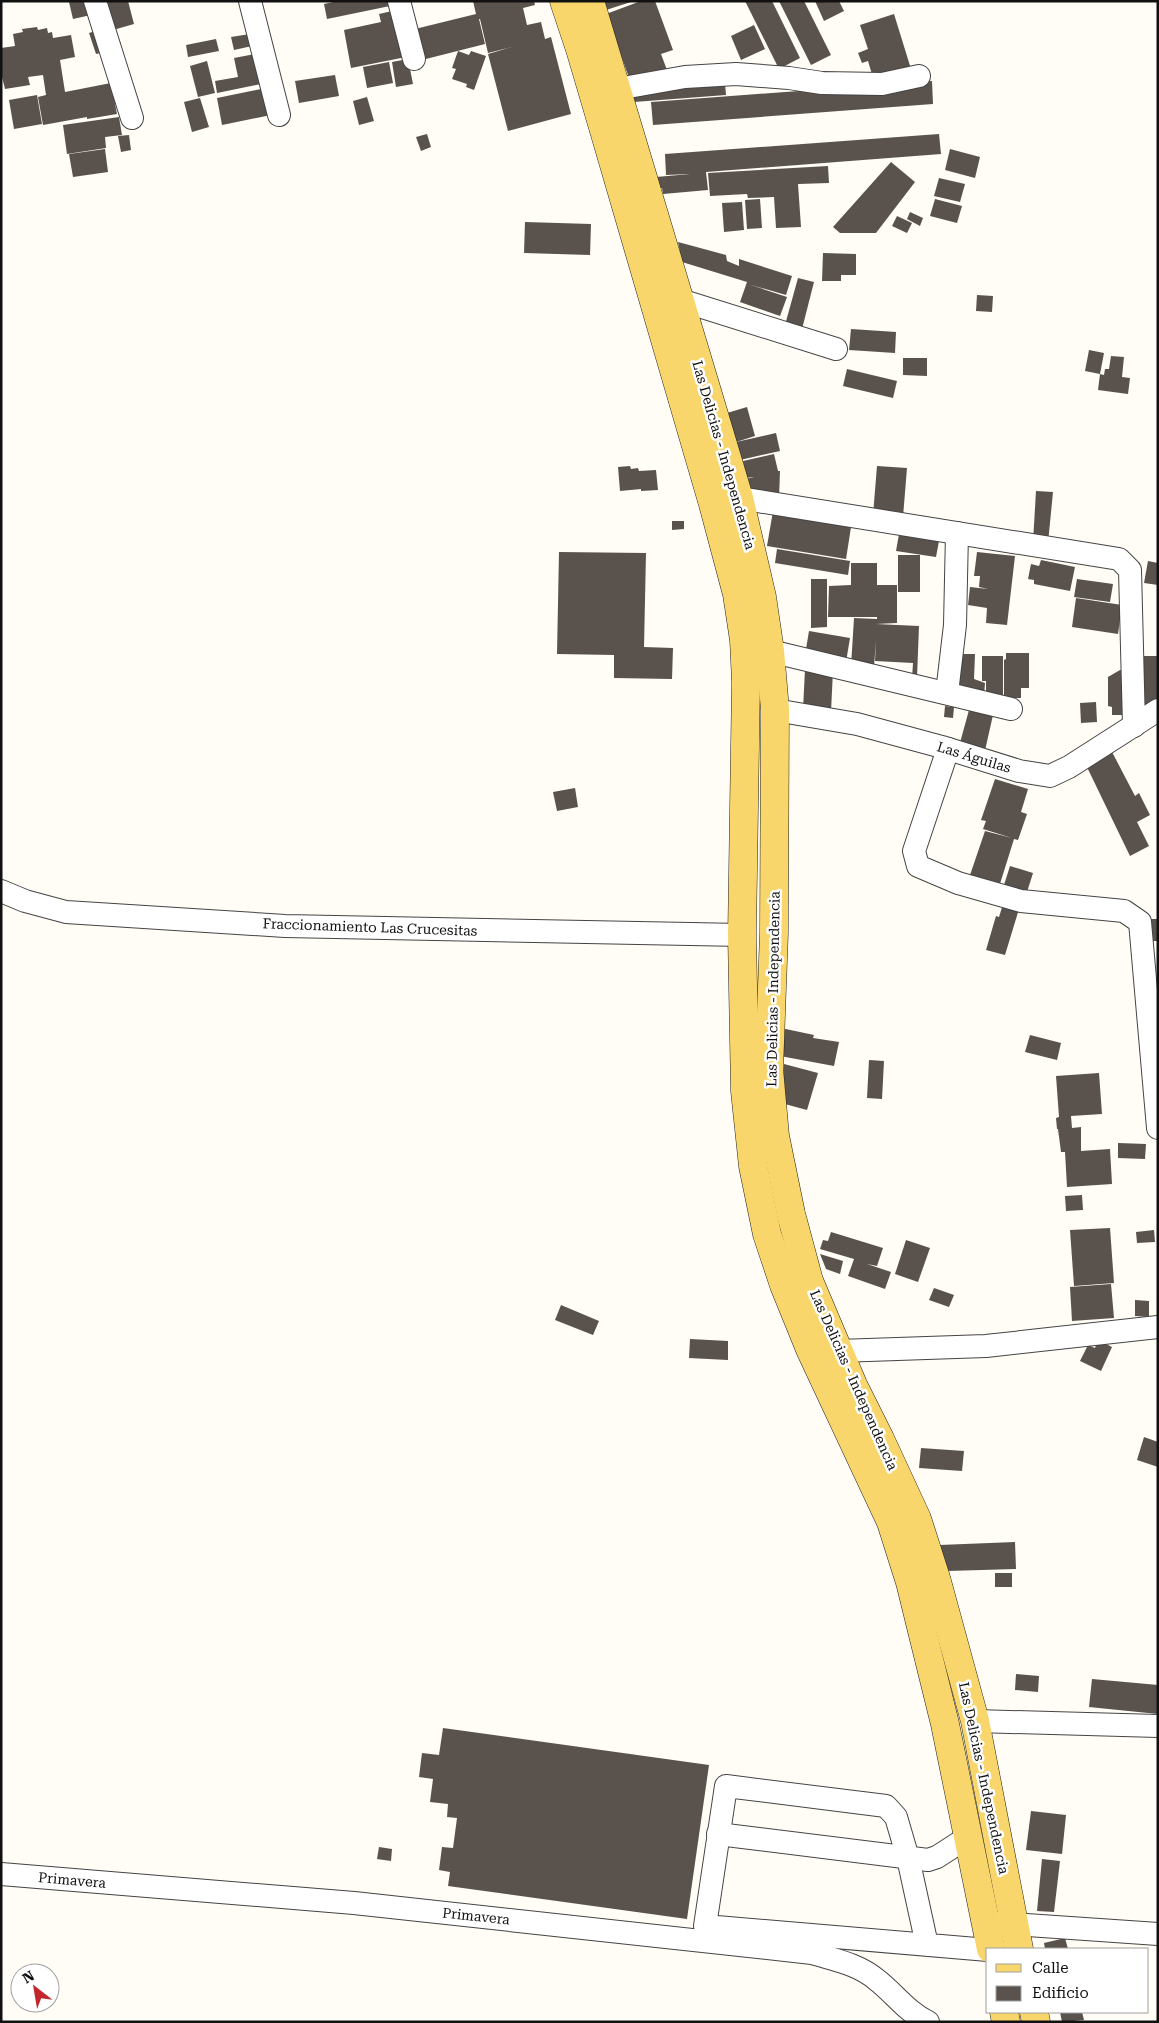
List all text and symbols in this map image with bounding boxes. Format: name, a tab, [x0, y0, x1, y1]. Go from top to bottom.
street label: Las Delicias - Independencia	[689, 359, 759, 552]
street label: Las Águilas	[935, 738, 1013, 776]
street label: Las Delicias - Independencia	[763, 890, 783, 1087]
street label: Fraccionamiento Las Crucesitas	[262, 915, 478, 939]
street label: Las Delicias - Independencia	[807, 1287, 901, 1473]
street label: Las Delicias - Independencia	[956, 1680, 1012, 1876]
street label: Primavera	[37, 1869, 107, 1891]
street label: Primavera	[441, 1904, 511, 1928]
legend	[986, 1948, 1149, 2013]
text: Calle	[1032, 1959, 1068, 1977]
north arrow	[10, 1963, 60, 2013]
text: N	[20, 1967, 37, 1986]
text: Edificio	[1032, 1984, 1089, 2002]

